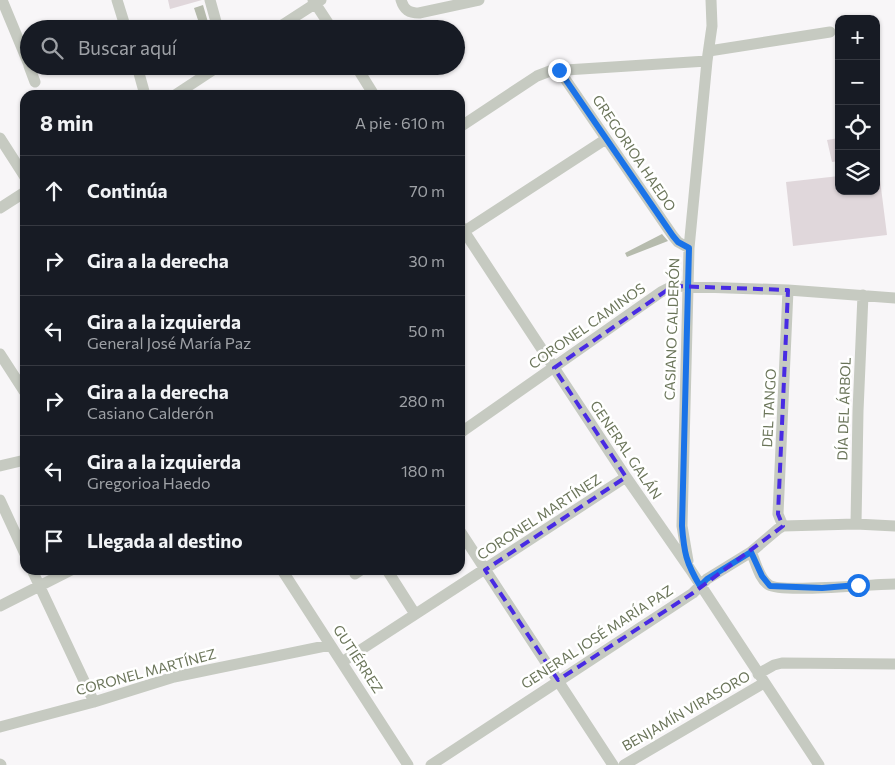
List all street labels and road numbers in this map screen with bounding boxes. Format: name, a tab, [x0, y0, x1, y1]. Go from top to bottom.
street label: GREGORIOA HAEDO	[589, 91, 680, 214]
street label: CASIANO CALDERÓN	[661, 257, 682, 401]
street label: CORONEL CAMINOS	[525, 279, 648, 372]
street label: DÍA DEL ÁRBOL	[833, 357, 854, 461]
street label: DEL TANGO	[758, 368, 779, 448]
street label: GENERAL GALÁN	[587, 397, 666, 502]
street label: CORONEL MARTÍNEZ	[473, 470, 604, 563]
street label: GENERAL JOSÉ MARÍA PAZ	[518, 581, 676, 692]
street label: GUTIÉRREZ	[330, 621, 387, 696]
street label: CORONEL MARTÍNEZ	[74, 645, 218, 698]
street label: BENJAMÍN VIRASORO	[619, 667, 753, 754]

